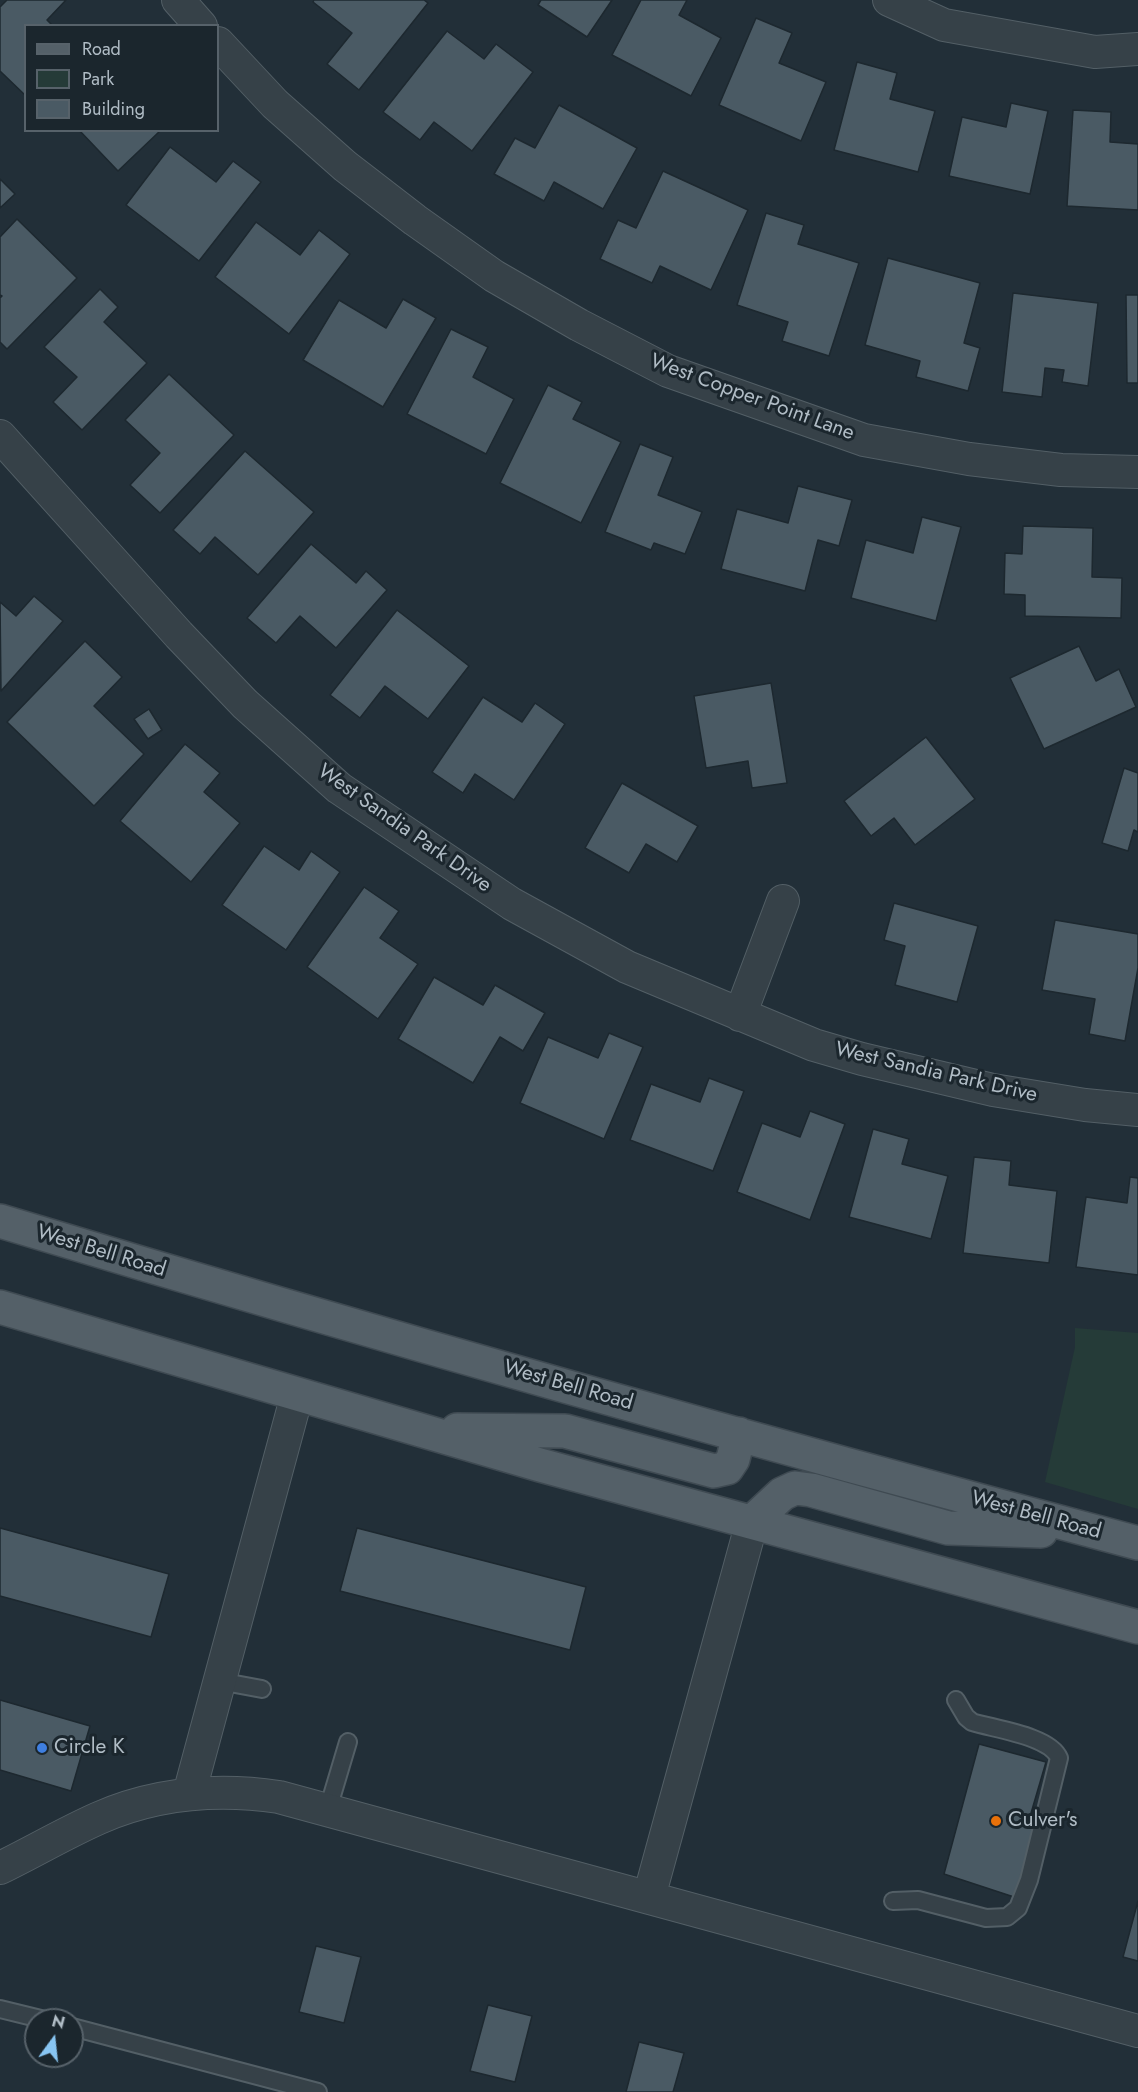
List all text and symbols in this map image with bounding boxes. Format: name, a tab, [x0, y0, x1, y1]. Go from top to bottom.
legend	[24, 24, 219, 132]
text: Road	[82, 36, 121, 62]
text: Park	[82, 66, 114, 92]
text: Building	[82, 96, 145, 122]
street label: West Copper Point Lane	[646, 349, 858, 447]
street label: West Sandia Park Drive	[312, 759, 496, 899]
street label: West Sandia Park Drive	[833, 1037, 1039, 1109]
street label: West Bell Road	[33, 1220, 169, 1284]
street label: West Bell Road	[500, 1355, 636, 1417]
street label: West Bell Road	[968, 1487, 1104, 1545]
place label: Circle K	[54, 1735, 125, 1761]
marker: Circle K	[35, 1741, 49, 1755]
place label: Culver's	[1008, 1808, 1078, 1834]
marker: Culver's	[989, 1814, 1003, 1828]
north arrow	[24, 2008, 84, 2068]
text: N	[49, 2009, 67, 2035]

